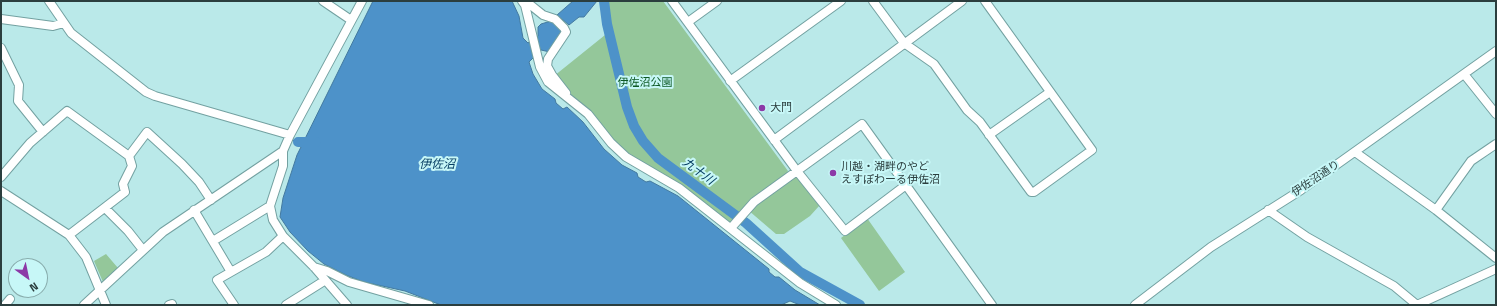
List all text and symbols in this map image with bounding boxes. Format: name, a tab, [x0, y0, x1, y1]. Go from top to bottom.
park label: 伊佐沼公園	[618, 76, 672, 90]
place label: 大門	[770, 101, 792, 115]
marker: 大門	[757, 103, 767, 113]
water label: 九十川	[679, 156, 717, 188]
water label: 伊佐沼	[419, 158, 455, 172]
street label: 伊佐沼通り	[1290, 158, 1342, 200]
place label: 川越・湖畔のやど えすぽわーる伊佐沼	[841, 160, 940, 186]
marker: 川越・湖畔のやど えすぽわーる伊佐沼	[828, 168, 838, 178]
north arrow	[8, 258, 48, 298]
text: N	[26, 278, 42, 296]

